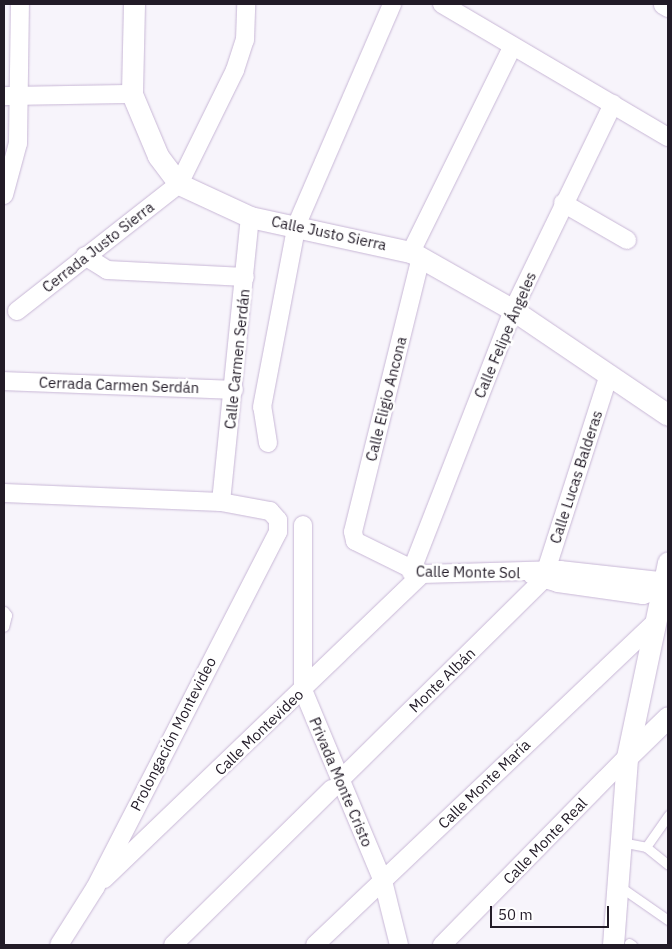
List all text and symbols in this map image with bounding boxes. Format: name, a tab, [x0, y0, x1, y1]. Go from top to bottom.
street label: Cerrada Justo Sierra	[39, 198, 157, 296]
street label: Calle Justo Sierra	[270, 212, 388, 254]
street label: Calle Felipe Ángeles	[470, 269, 540, 401]
street label: Calle Carmen Serdán	[221, 288, 253, 430]
street label: Calle Eligio Ancona	[362, 335, 410, 463]
street label: Cerrada Carmen Serdán	[38, 373, 200, 397]
street label: Calle Lucas Balderas	[546, 408, 606, 546]
street label: Calle Monte Sol	[416, 562, 520, 582]
street label: Monte Albán	[405, 644, 479, 716]
street label: Prolongación Montevideo	[126, 654, 220, 814]
street label: Calle Montevideo	[211, 685, 307, 779]
street label: Privada Monte Cristo	[306, 714, 376, 850]
street label: Calle Monte María	[434, 736, 534, 832]
street label: Calle Monte Real	[499, 794, 591, 888]
scale bar	[492, 896, 611, 928]
text: 50 m	[498, 905, 533, 924]

